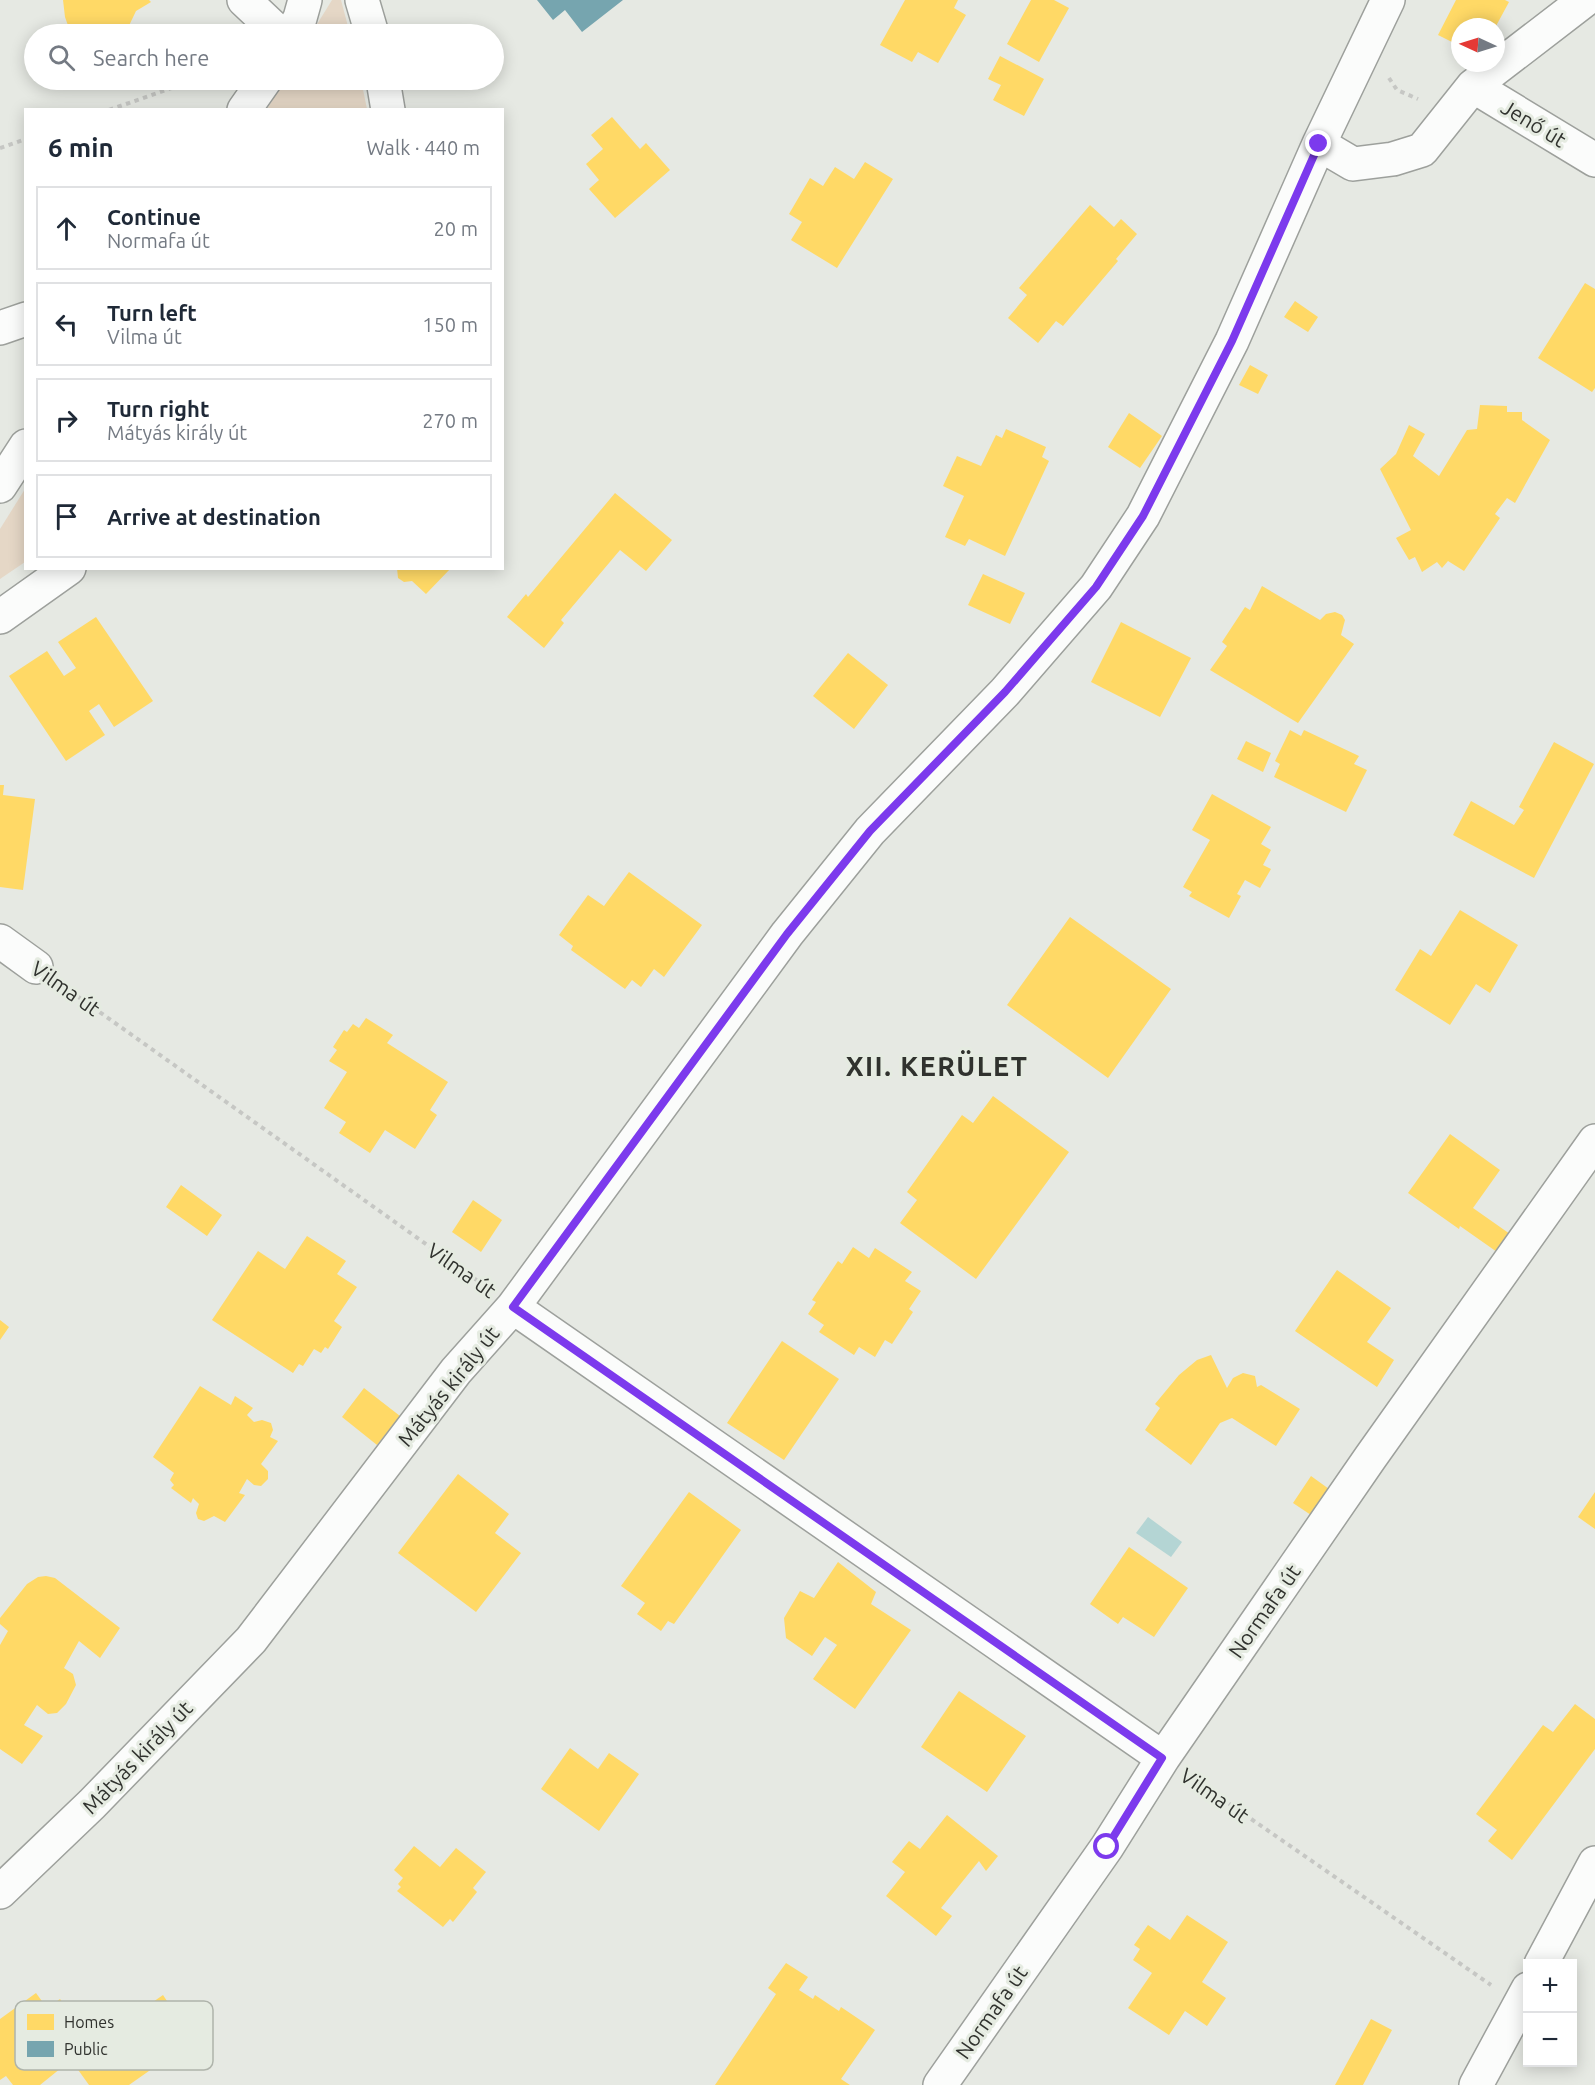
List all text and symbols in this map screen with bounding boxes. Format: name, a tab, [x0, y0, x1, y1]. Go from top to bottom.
north arrow	[1451, 18, 1505, 72]
search box	[24, 24, 504, 90]
icon: search	[45, 41, 78, 74]
text: Search here	[93, 45, 209, 70]
street label: Jenő út	[1497, 94, 1571, 152]
route end	[1305, 130, 1331, 156]
text: 6 min	[48, 133, 114, 162]
text: Walk · 440 m	[367, 136, 480, 159]
text: Continue	[107, 204, 201, 229]
icon: ahead	[50, 212, 83, 245]
text: 20 m	[434, 217, 478, 240]
text: Normafa út	[107, 229, 210, 252]
text: Turn left	[107, 300, 197, 325]
icon: left	[50, 308, 83, 341]
text: 150 m	[422, 313, 478, 336]
text: Vilma út	[107, 325, 182, 348]
text: Turn right	[107, 396, 209, 421]
icon: right	[50, 404, 83, 437]
text: 270 m	[422, 409, 478, 432]
text: Mátyás király út	[107, 421, 247, 444]
icon: arrive	[50, 500, 83, 533]
text: Arrive at destination	[107, 504, 321, 529]
street label: Vilma út	[27, 956, 105, 1020]
district label: XII. KERÜLET	[846, 1050, 1028, 1081]
street label: Vilma út	[423, 1238, 501, 1302]
street label: Mátyás király út	[392, 1321, 504, 1451]
street label: Normafa út	[1223, 1560, 1305, 1662]
street label: Mátyás király út	[77, 1696, 197, 1818]
street label: Vilma út	[1176, 1763, 1254, 1827]
route start	[1093, 1833, 1119, 1859]
map controls	[1523, 1959, 1577, 2067]
button: +	[1523, 1959, 1577, 2013]
street label: Normafa út	[950, 1961, 1032, 2063]
legend	[15, 2001, 213, 2070]
text: Homes	[64, 2013, 114, 2031]
button: −	[1523, 2013, 1577, 2067]
text: Public	[64, 2040, 108, 2058]

